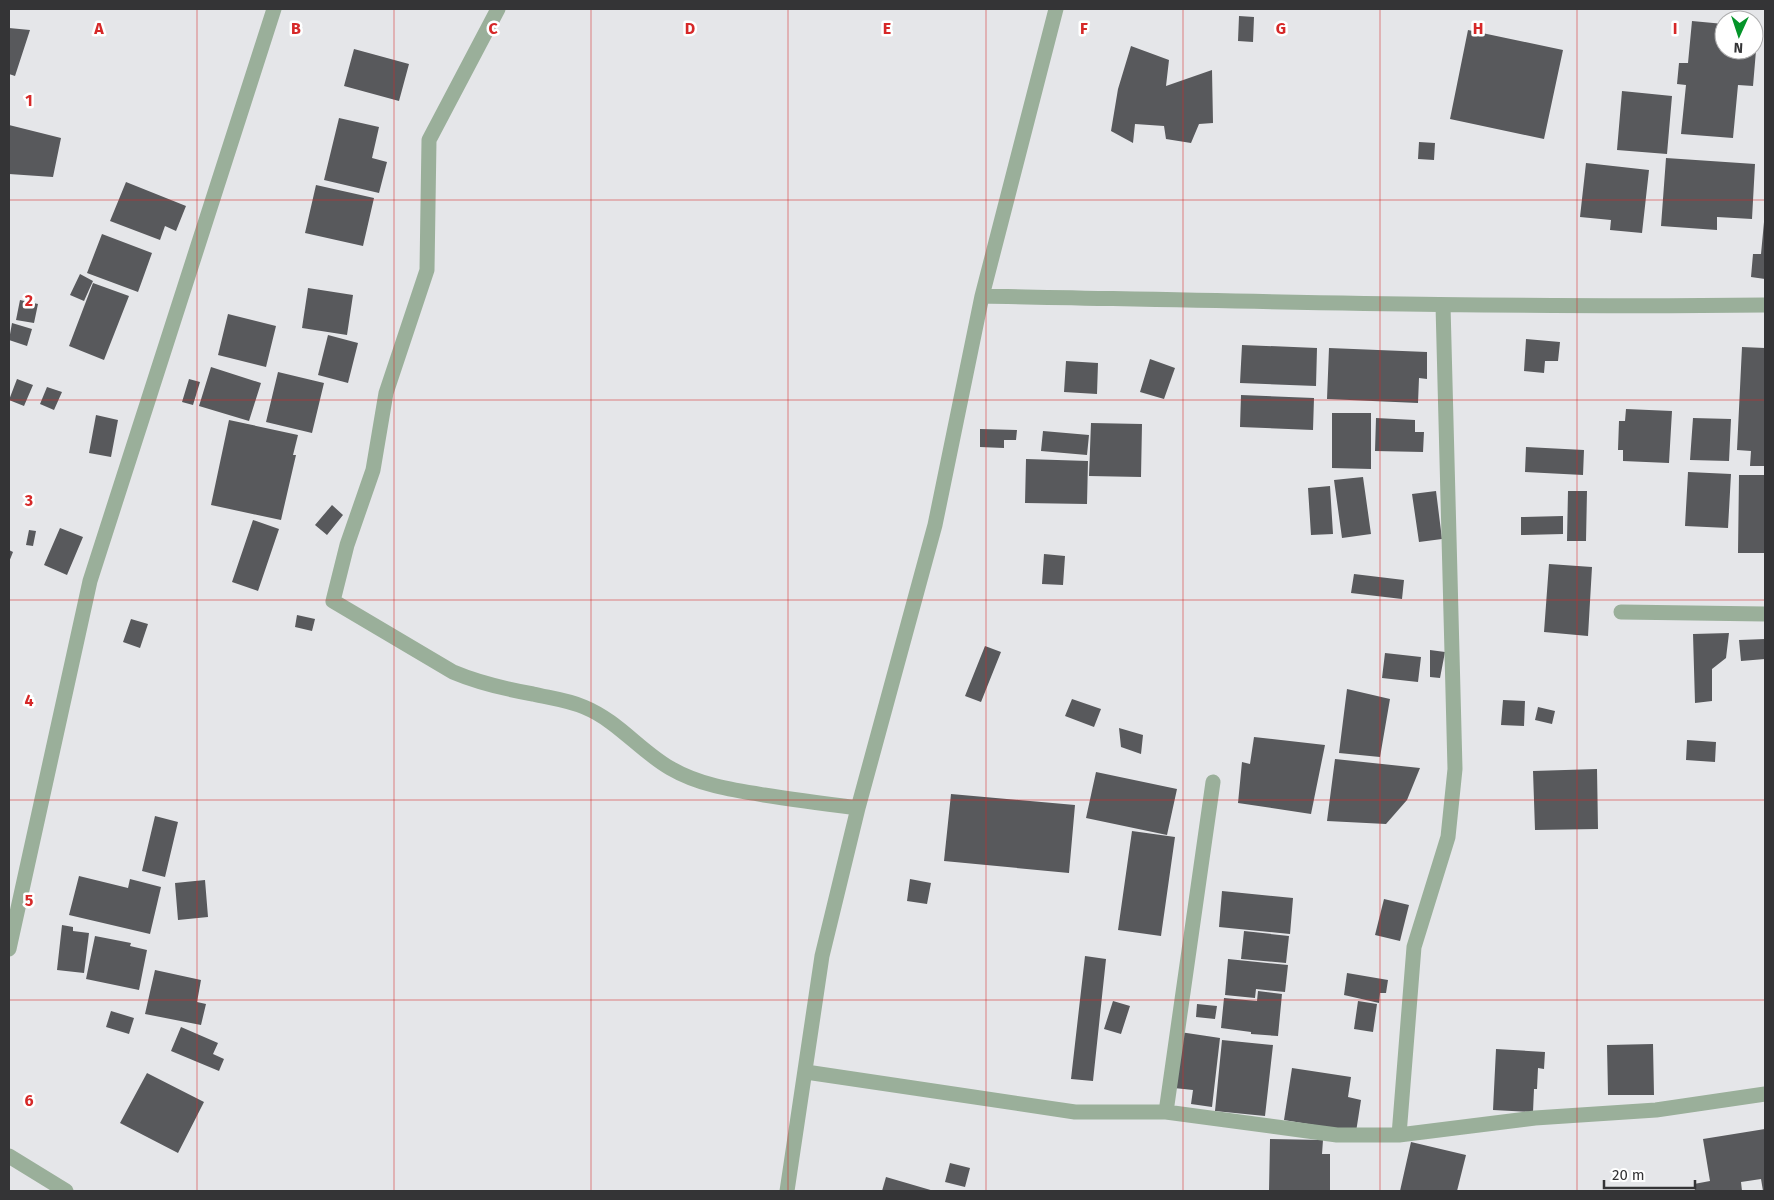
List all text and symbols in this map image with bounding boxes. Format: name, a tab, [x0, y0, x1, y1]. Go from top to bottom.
north arrow	[1714, 10, 1764, 60]
text: A	[93, 19, 104, 38]
text: B	[291, 19, 301, 38]
text: C	[488, 19, 498, 38]
text: D	[685, 19, 695, 38]
text: E	[883, 19, 891, 38]
text: F	[1080, 19, 1088, 38]
text: G	[1276, 19, 1286, 38]
text: H	[1473, 19, 1483, 38]
text: I	[1673, 19, 1677, 38]
text: N	[1733, 39, 1743, 56]
text: 1	[25, 91, 33, 110]
text: 2	[25, 291, 33, 310]
text: 3	[24, 491, 33, 510]
text: 4	[24, 691, 34, 710]
text: 5	[25, 891, 34, 910]
text: 6	[24, 1091, 34, 1110]
scale bar	[1604, 1158, 1695, 1190]
text: 20 m	[1612, 1166, 1645, 1184]

